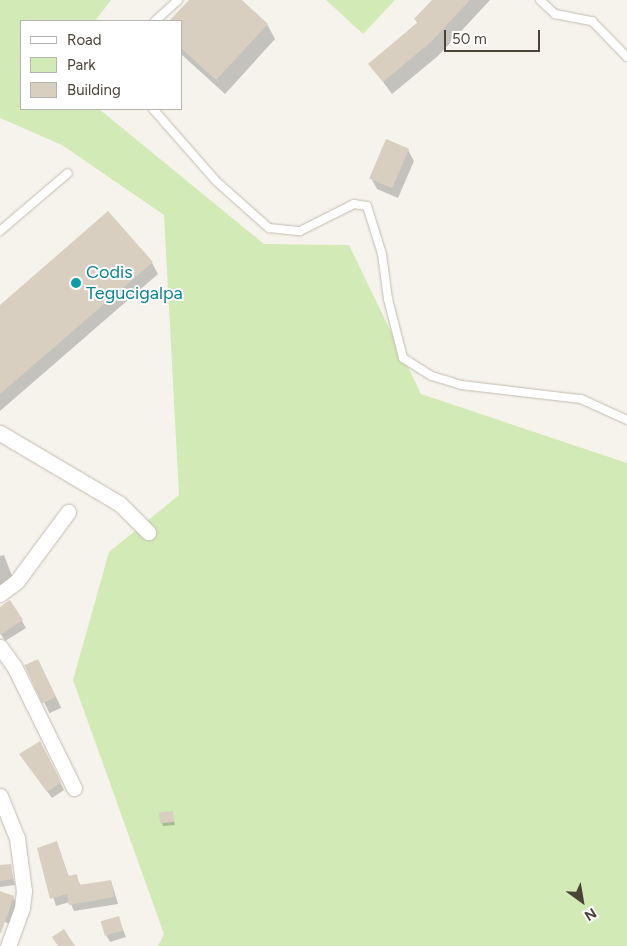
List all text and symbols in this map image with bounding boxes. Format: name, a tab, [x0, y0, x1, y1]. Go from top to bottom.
legend	[20, 20, 182, 110]
scale bar	[447, 20, 543, 52]
text: 50 m	[452, 30, 487, 48]
text: Road	[67, 31, 102, 49]
text: Park	[67, 56, 96, 74]
text: Building	[67, 81, 121, 99]
place label: Codis Tegucigalpa	[86, 262, 183, 304]
marker: Codis Tegucigalpa	[70, 277, 82, 289]
north arrow	[557, 876, 607, 926]
text: N	[581, 904, 599, 924]

